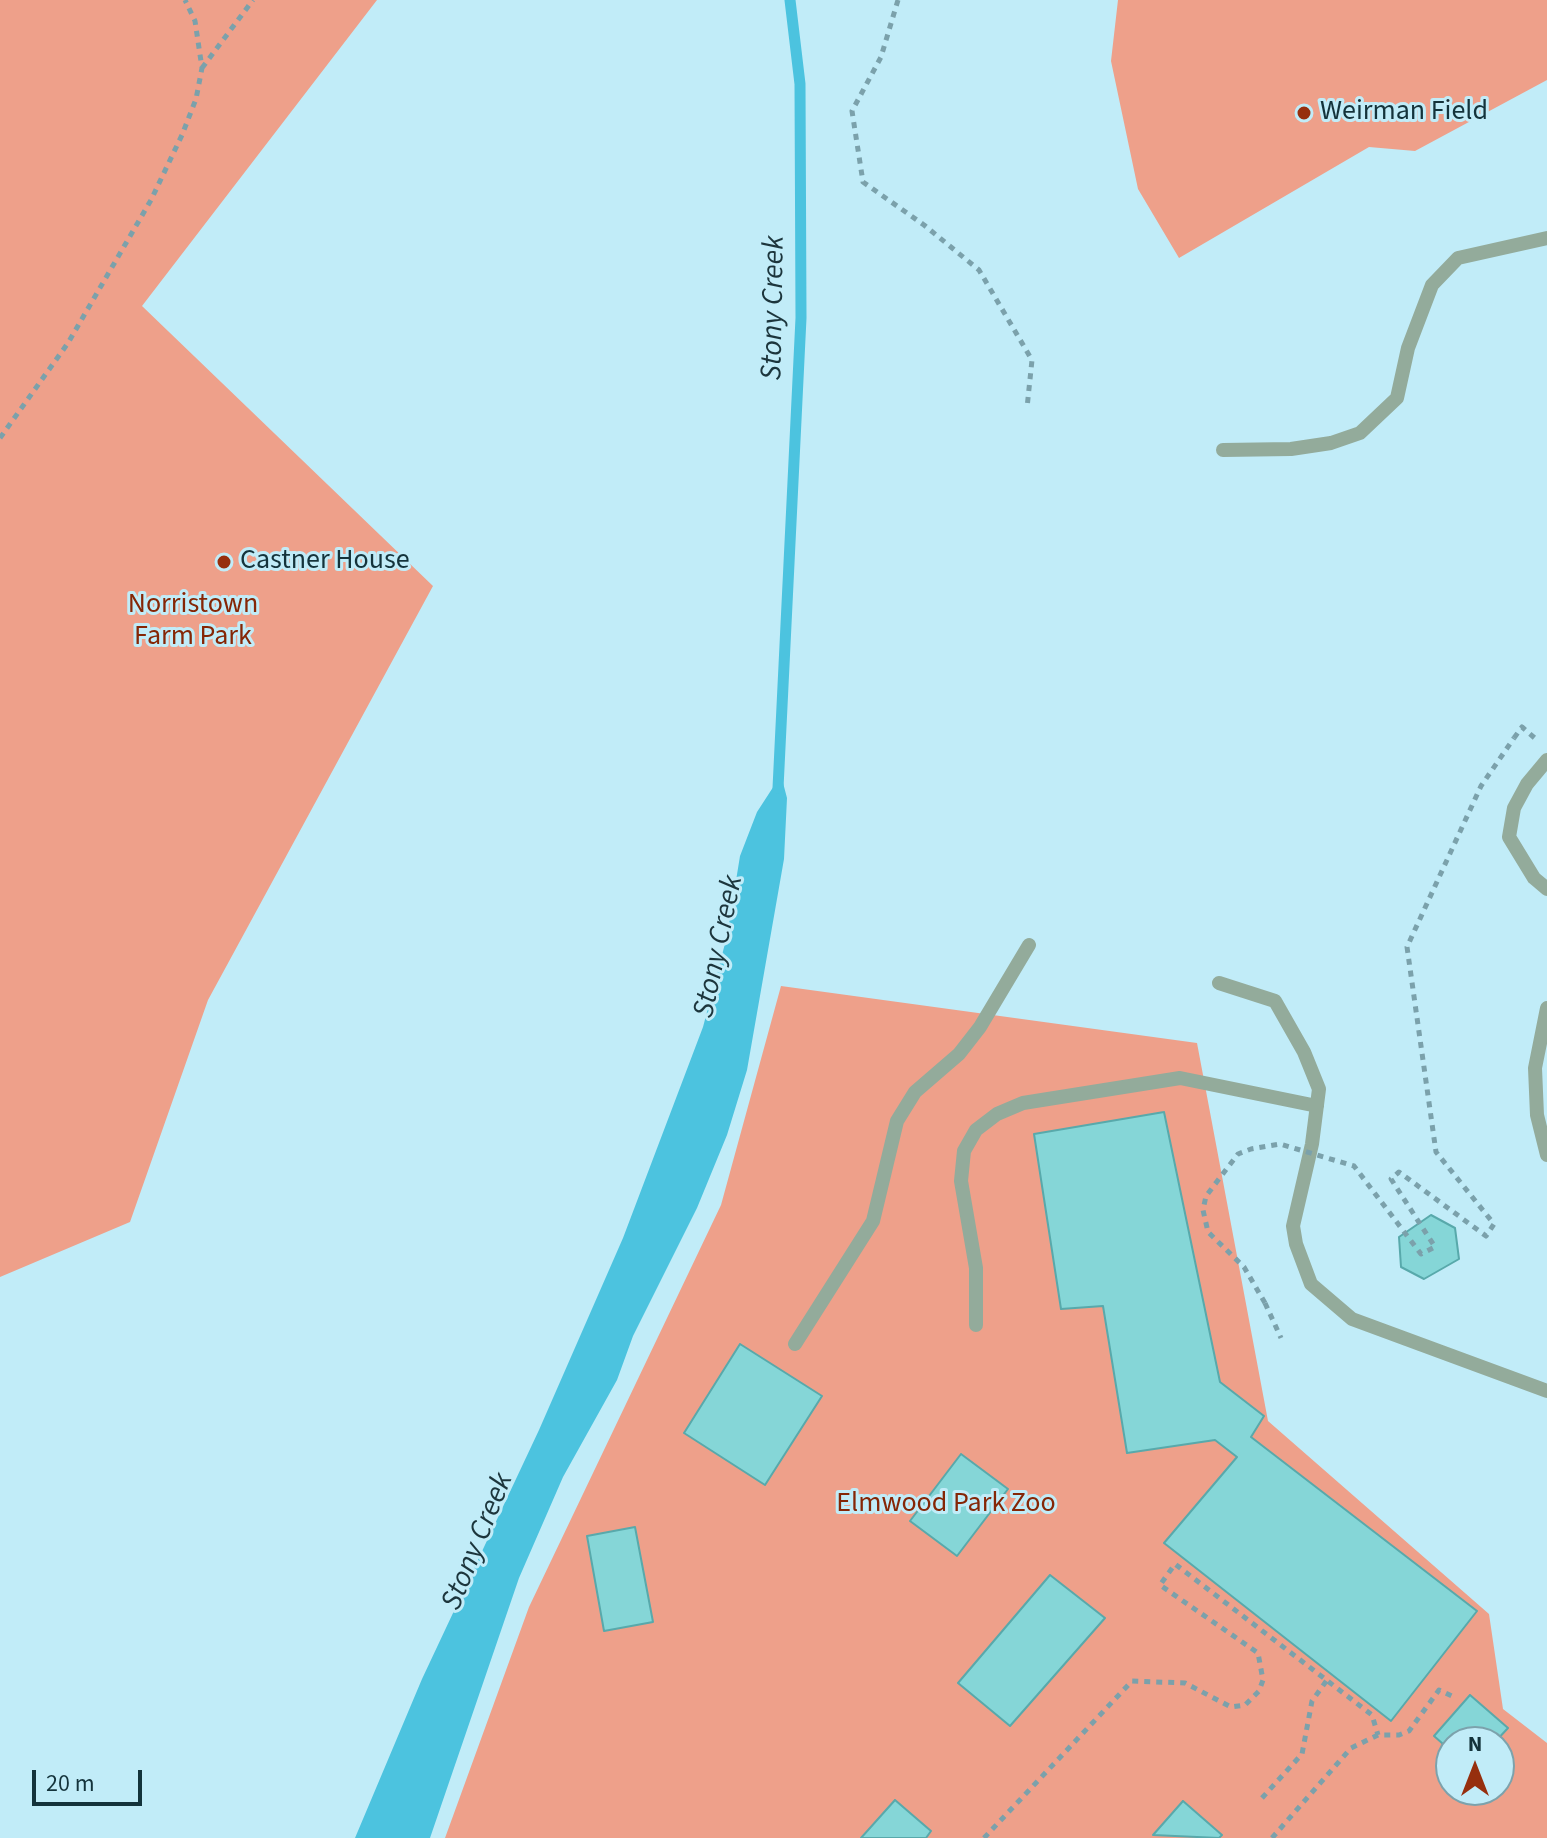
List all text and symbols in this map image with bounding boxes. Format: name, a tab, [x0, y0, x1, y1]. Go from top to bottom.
place label: Weirman Field	[1320, 96, 1488, 130]
marker: Weirman Field	[1295, 104, 1313, 122]
water label: Stony Creek	[756, 235, 794, 381]
place label: Castner House	[240, 545, 410, 579]
marker: Castner House	[215, 553, 233, 571]
park label: Norristown Farm Park	[128, 589, 258, 655]
water label: Stony Creek	[687, 873, 753, 1021]
water label: Stony Creek	[435, 1468, 523, 1616]
park label: Elmwood Park Zoo	[836, 1488, 1056, 1522]
north arrow	[1435, 1726, 1515, 1806]
text: N	[1468, 1728, 1482, 1760]
scale bar	[36, 1754, 146, 1804]
text: 20 m	[46, 1766, 95, 1801]

